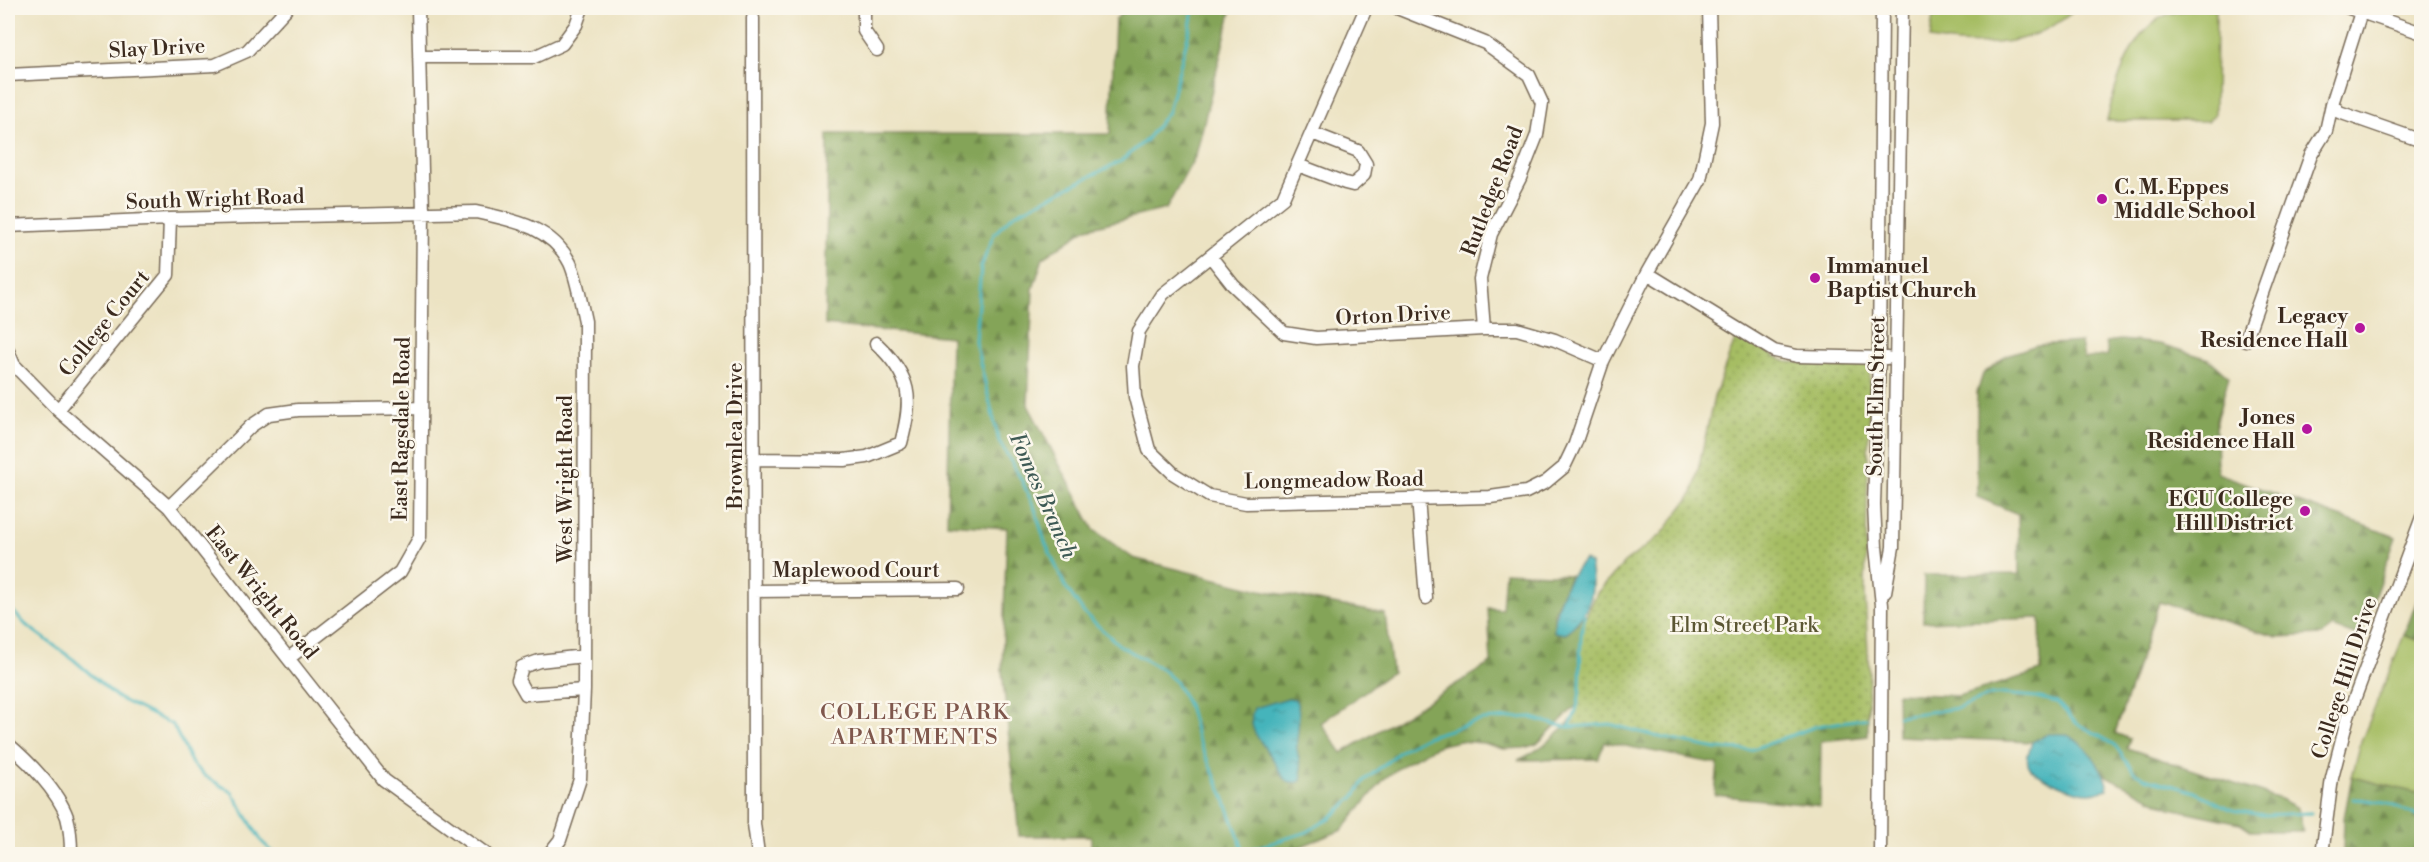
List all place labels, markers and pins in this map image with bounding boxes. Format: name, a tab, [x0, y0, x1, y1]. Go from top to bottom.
place label: C. M. Eppes Middle School	[2114, 175, 2256, 225]
marker: C. M. Eppes Middle School	[2095, 192, 2109, 206]
place label: Immanuel Baptist Church	[1827, 254, 1977, 304]
marker: Immanuel Baptist Church	[1808, 271, 1822, 285]
place label: Legacy Residence Hall	[2200, 304, 2348, 354]
marker: Legacy Residence Hall	[2353, 321, 2367, 335]
place label: Jones Residence Hall	[2147, 405, 2295, 455]
marker: Jones Residence Hall	[2300, 422, 2314, 436]
place label: ECU College Hill District	[2168, 487, 2294, 537]
marker: ECU College Hill District	[2298, 504, 2312, 518]

